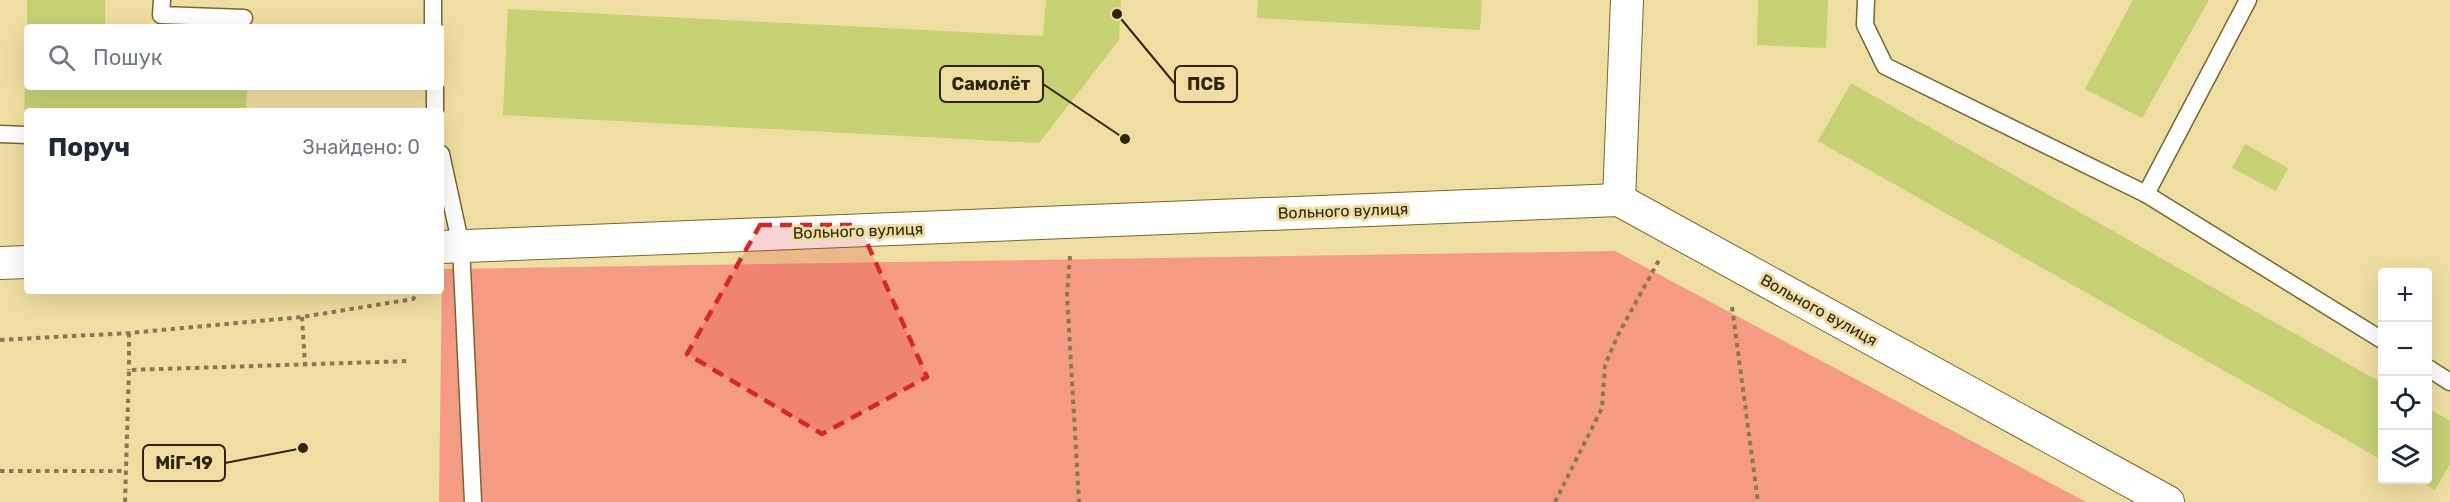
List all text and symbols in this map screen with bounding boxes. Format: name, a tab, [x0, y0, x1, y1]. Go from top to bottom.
search box	[24, 24, 444, 90]
icon: search	[45, 41, 78, 74]
text: Пошук	[93, 44, 163, 71]
callout: Самолёт	[940, 66, 1043, 102]
callout: ПСБ	[1175, 66, 1237, 102]
text: Самолёт	[952, 73, 1031, 95]
text: ПСБ	[1187, 73, 1225, 95]
text: Поруч	[48, 132, 130, 163]
text: Знайдено: 0	[303, 135, 420, 159]
street label: Вольного вулиця	[1277, 199, 1409, 223]
street label: Вольного вулиця	[792, 219, 924, 243]
map controls	[2378, 268, 2432, 484]
button: +	[2378, 268, 2432, 322]
street label: Вольного вулиця	[1757, 270, 1881, 350]
button: −	[2378, 322, 2432, 376]
button: locate	[2378, 376, 2432, 430]
button: layers	[2378, 430, 2432, 484]
callout: МіГ-19	[143, 445, 225, 481]
text: МіГ-19	[155, 452, 213, 474]

